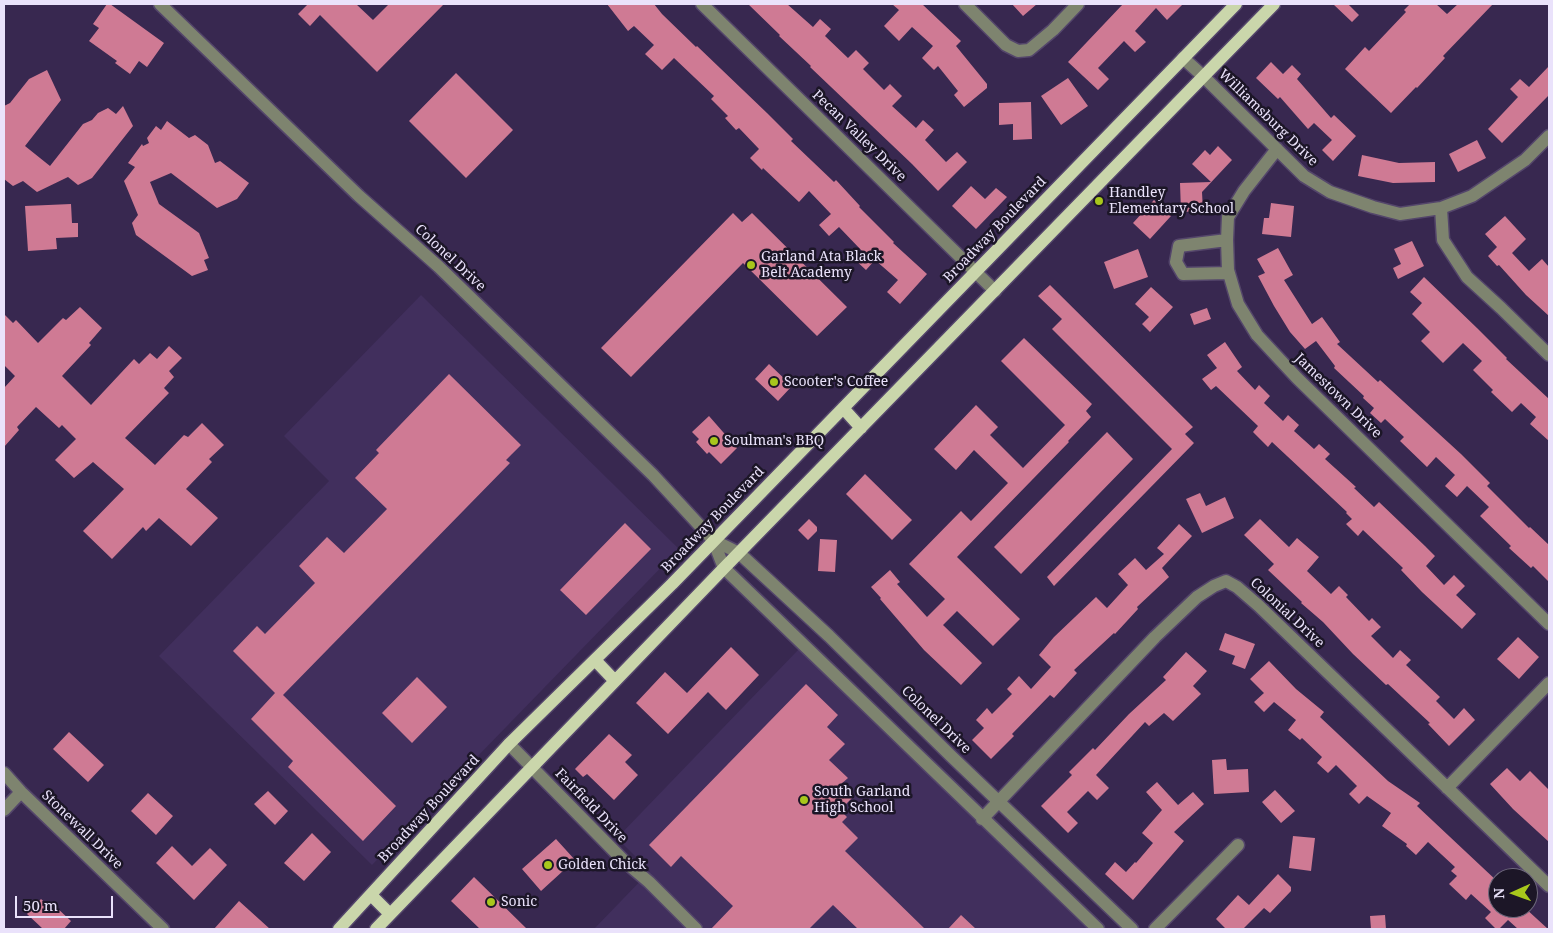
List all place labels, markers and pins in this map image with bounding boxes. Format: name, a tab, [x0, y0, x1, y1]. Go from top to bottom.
place label: Handley Elementary School	[1109, 185, 1234, 218]
marker: Handley Elementary School	[1093, 195, 1105, 207]
place label: Garland Ata Black Belt Academy	[761, 249, 882, 282]
marker: Garland Ata Black Belt Academy	[745, 259, 757, 271]
place label: Scooter's Coffee	[784, 374, 888, 390]
marker: Scooter's Coffee	[768, 376, 780, 388]
place label: Soulman's BBQ	[724, 433, 824, 449]
marker: Soulman's BBQ	[708, 435, 720, 447]
place label: South Garland High School	[814, 784, 910, 816]
marker: South Garland High School	[798, 794, 810, 806]
place label: Golden Chick	[558, 857, 646, 873]
marker: Golden Chick	[542, 859, 554, 871]
place label: Sonic	[501, 894, 537, 910]
marker: Sonic	[485, 896, 497, 908]

